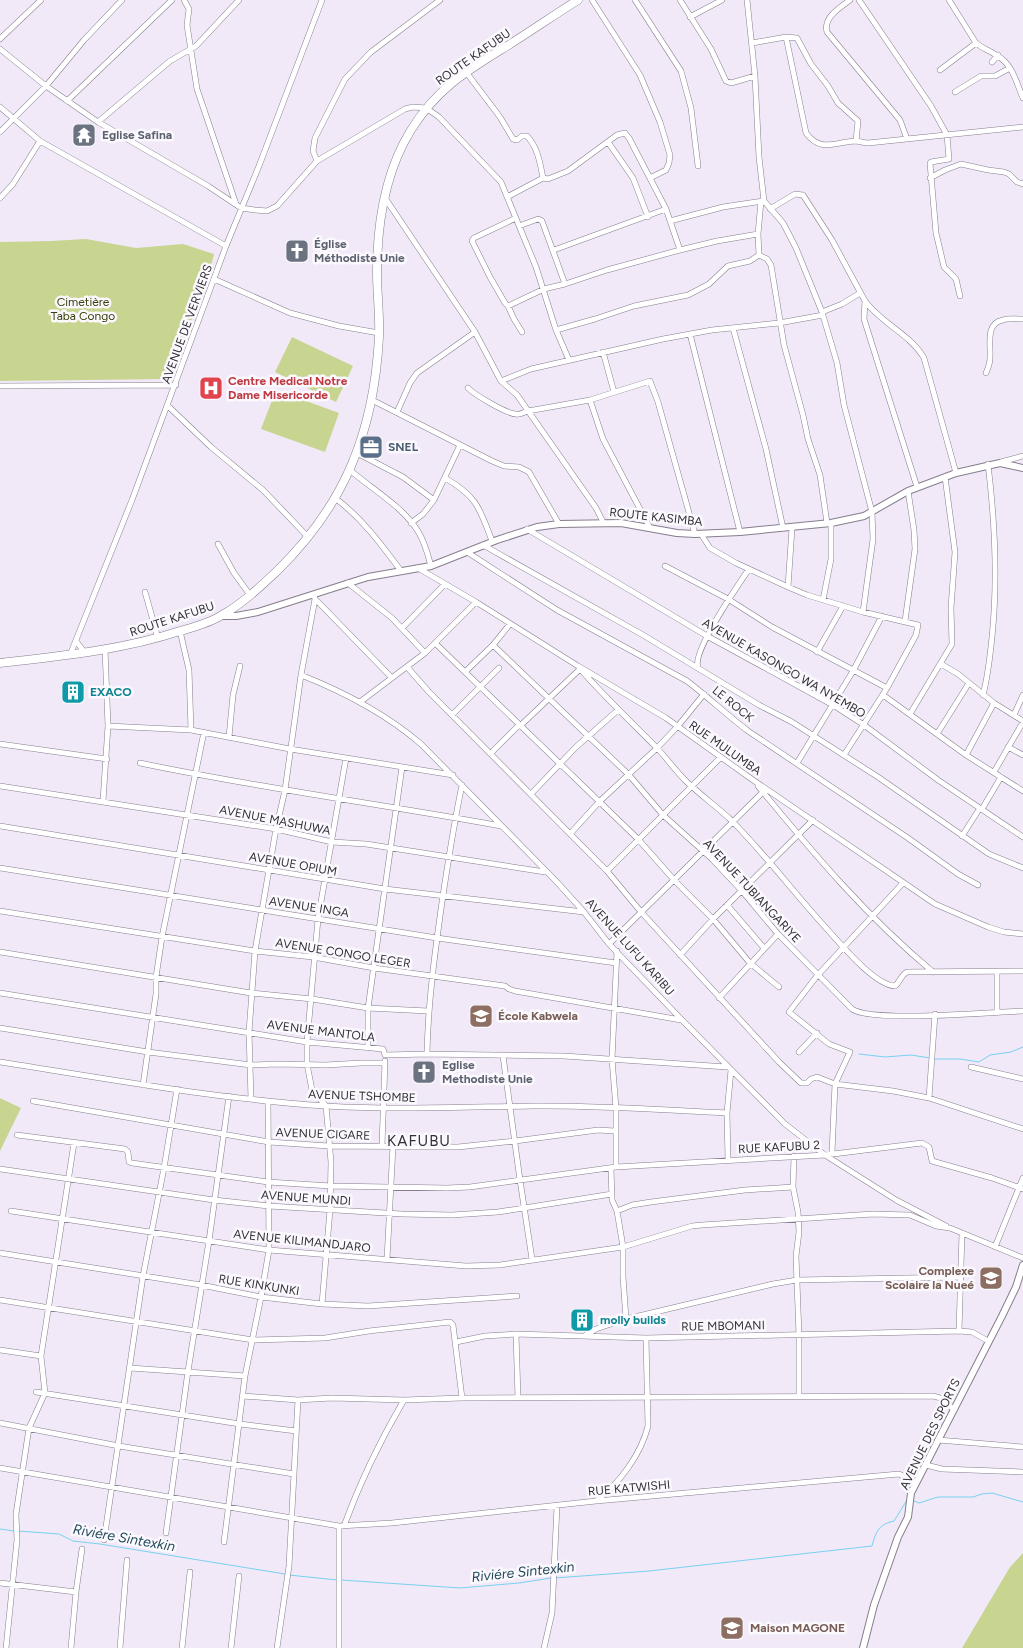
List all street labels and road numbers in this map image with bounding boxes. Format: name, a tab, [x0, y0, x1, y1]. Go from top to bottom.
street label: ROUTE KAFUBU	[433, 26, 513, 88]
street label: AVENUE DE VERVIERS	[159, 263, 215, 385]
street label: ROUTE KASIMBA	[609, 505, 703, 529]
street label: ROUTE KAFUBU	[128, 599, 216, 639]
street label: AVENUE KASONGO WA NYEMBO	[700, 615, 868, 721]
street label: LE ROCK	[710, 683, 757, 725]
street label: RUE MULUMBA	[686, 718, 764, 778]
street label: AVENUE MASHUWA	[218, 802, 332, 838]
street label: AVENUE TUBIANGARIYE	[700, 836, 804, 946]
street label: AVENUE OPIUM	[248, 849, 338, 879]
street label: AVENUE INGA	[268, 894, 350, 920]
street label: AVENUE LUFU KARIBU	[583, 896, 677, 998]
street label: AVENUE CONGO LEGER	[274, 935, 412, 971]
street label: AVENUE MANTOLA	[266, 1017, 376, 1045]
street label: AVENUE TSHOMBE	[308, 1087, 416, 1105]
street label: AVENUE CIGARE	[276, 1125, 370, 1143]
street label: RUE KAFUBU 2	[738, 1138, 820, 1156]
street label: AVENUE MUNDI	[260, 1188, 352, 1208]
street label: AVENUE KILIMANDJARO	[233, 1227, 371, 1255]
street label: RUE KINKUNKI	[218, 1272, 300, 1298]
street label: RUE MBOMANI	[681, 1318, 765, 1334]
street label: AVENUE DES SPORTS	[897, 1376, 963, 1492]
street label: RUE KATWISHI	[587, 1477, 671, 1499]

